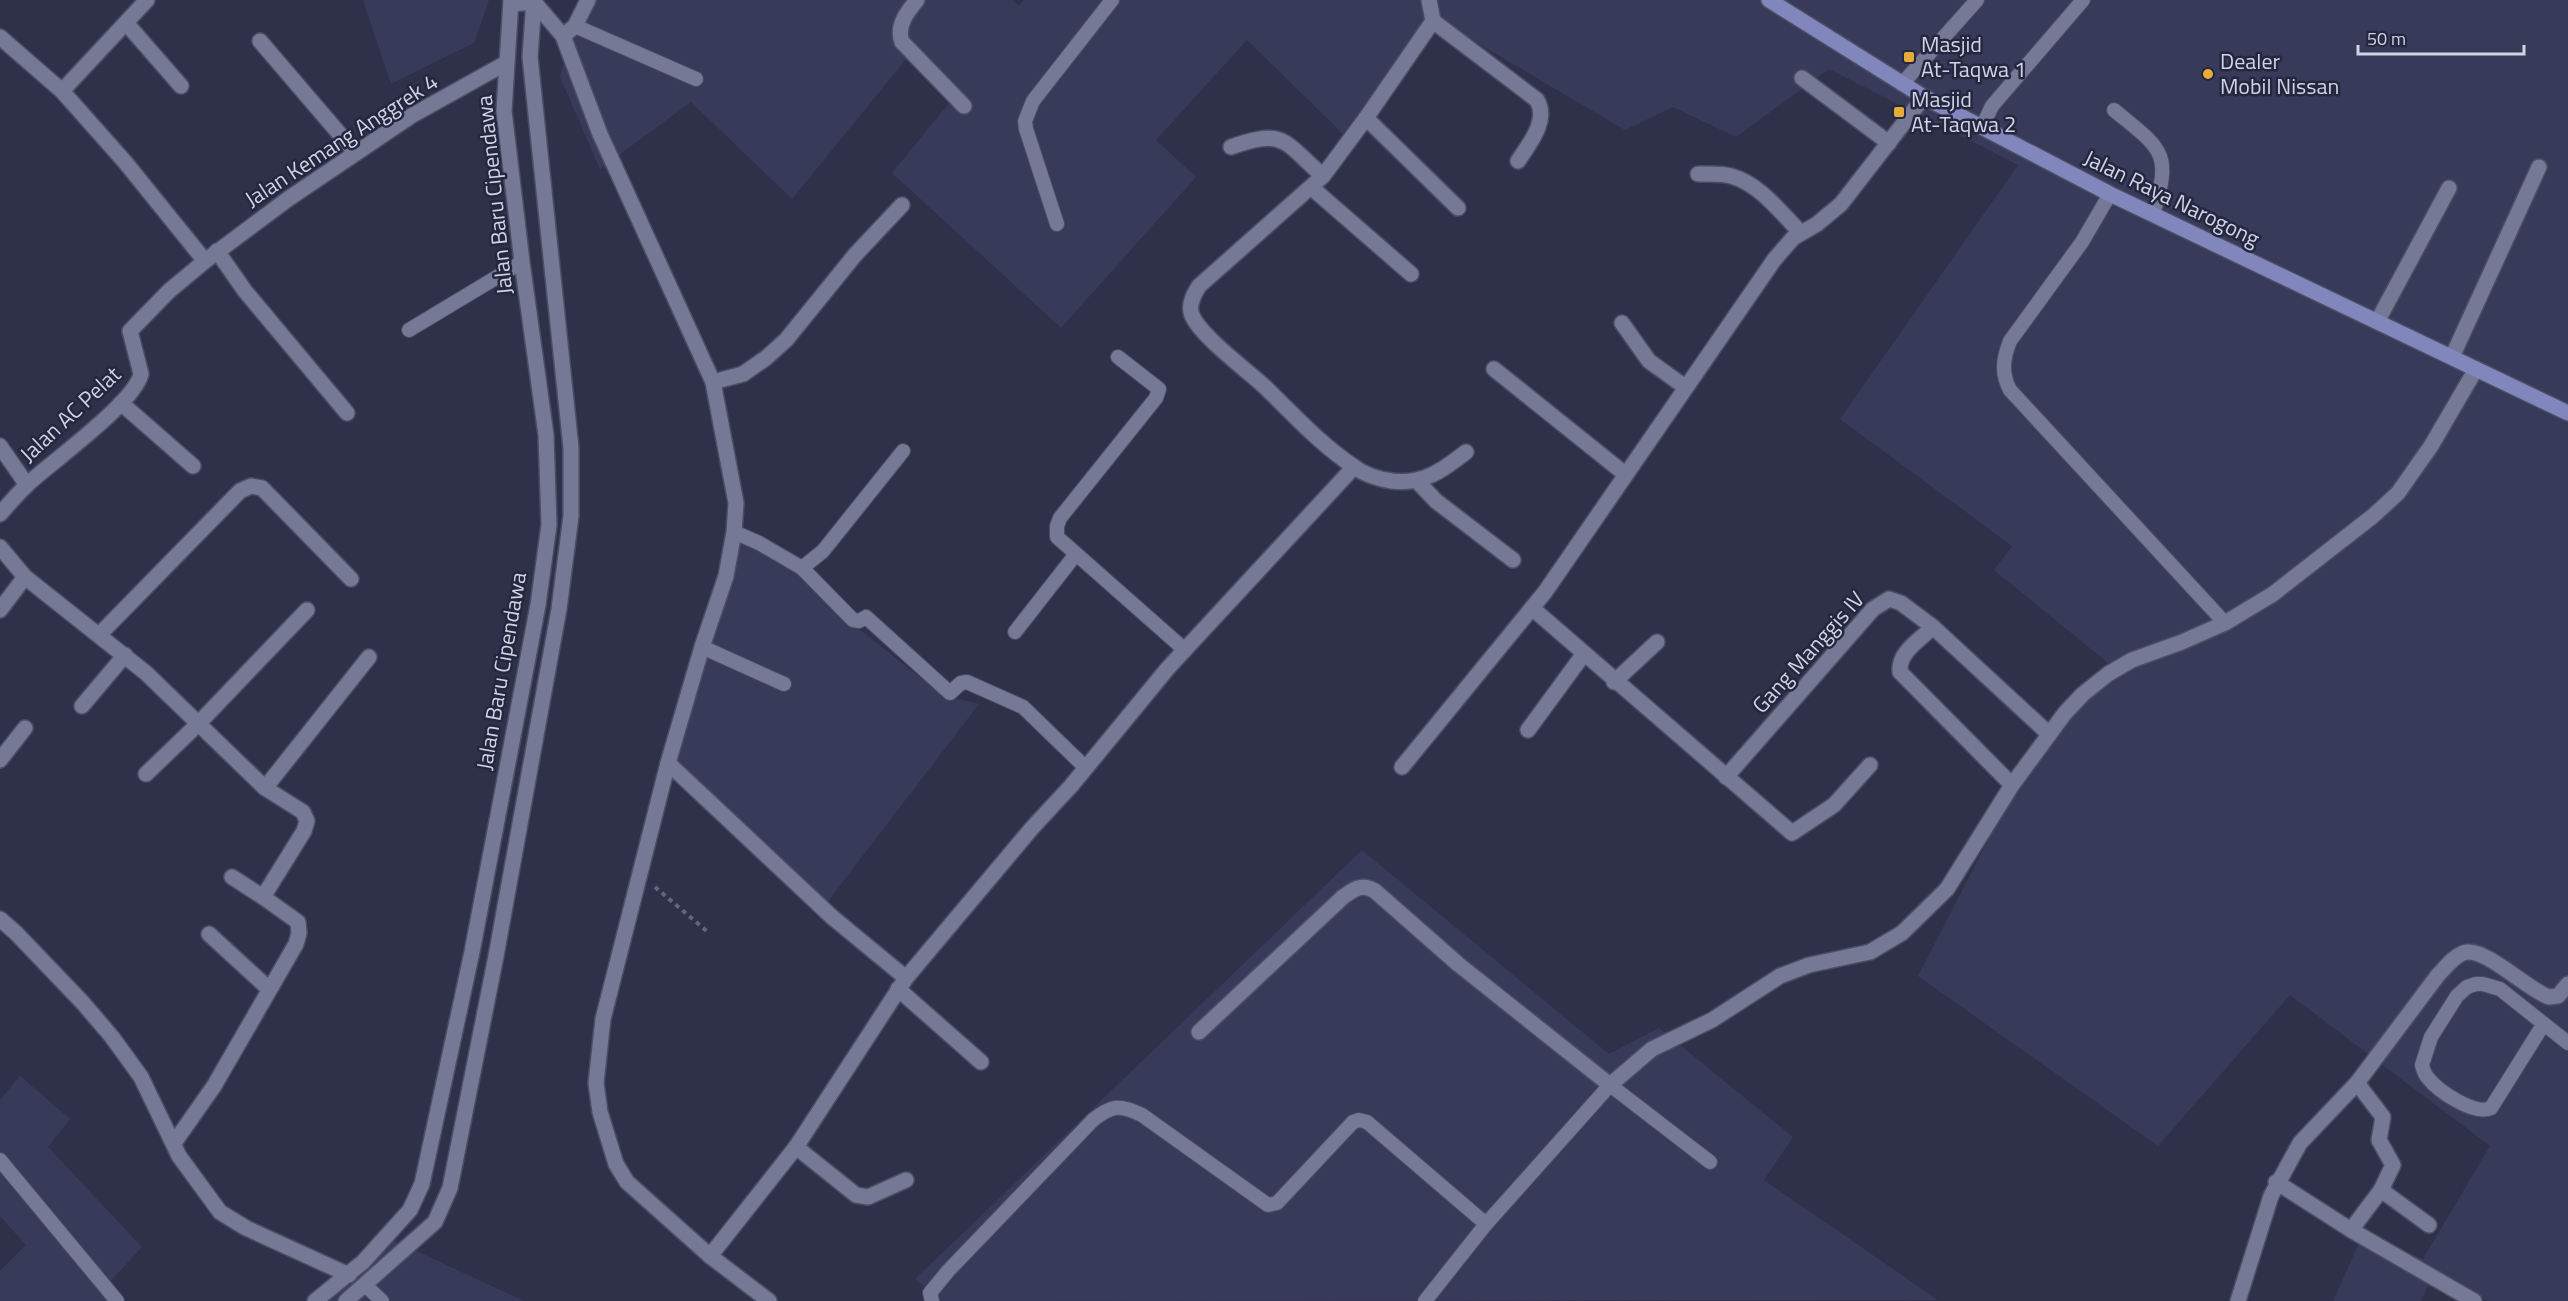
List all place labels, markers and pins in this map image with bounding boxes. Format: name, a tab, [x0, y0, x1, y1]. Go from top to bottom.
place label: Masjid At-Taqwa 1	[1921, 27, 2026, 86]
place label: Dealer Mobil Nissan	[2220, 44, 2339, 103]
marker: Masjid At-Taqwa 1	[1902, 50, 1916, 64]
marker: Dealer Mobil Nissan	[2201, 67, 2215, 81]
place label: Masjid At-Taqwa 2	[1911, 82, 2016, 141]
marker: Masjid At-Taqwa 2	[1892, 105, 1906, 119]

